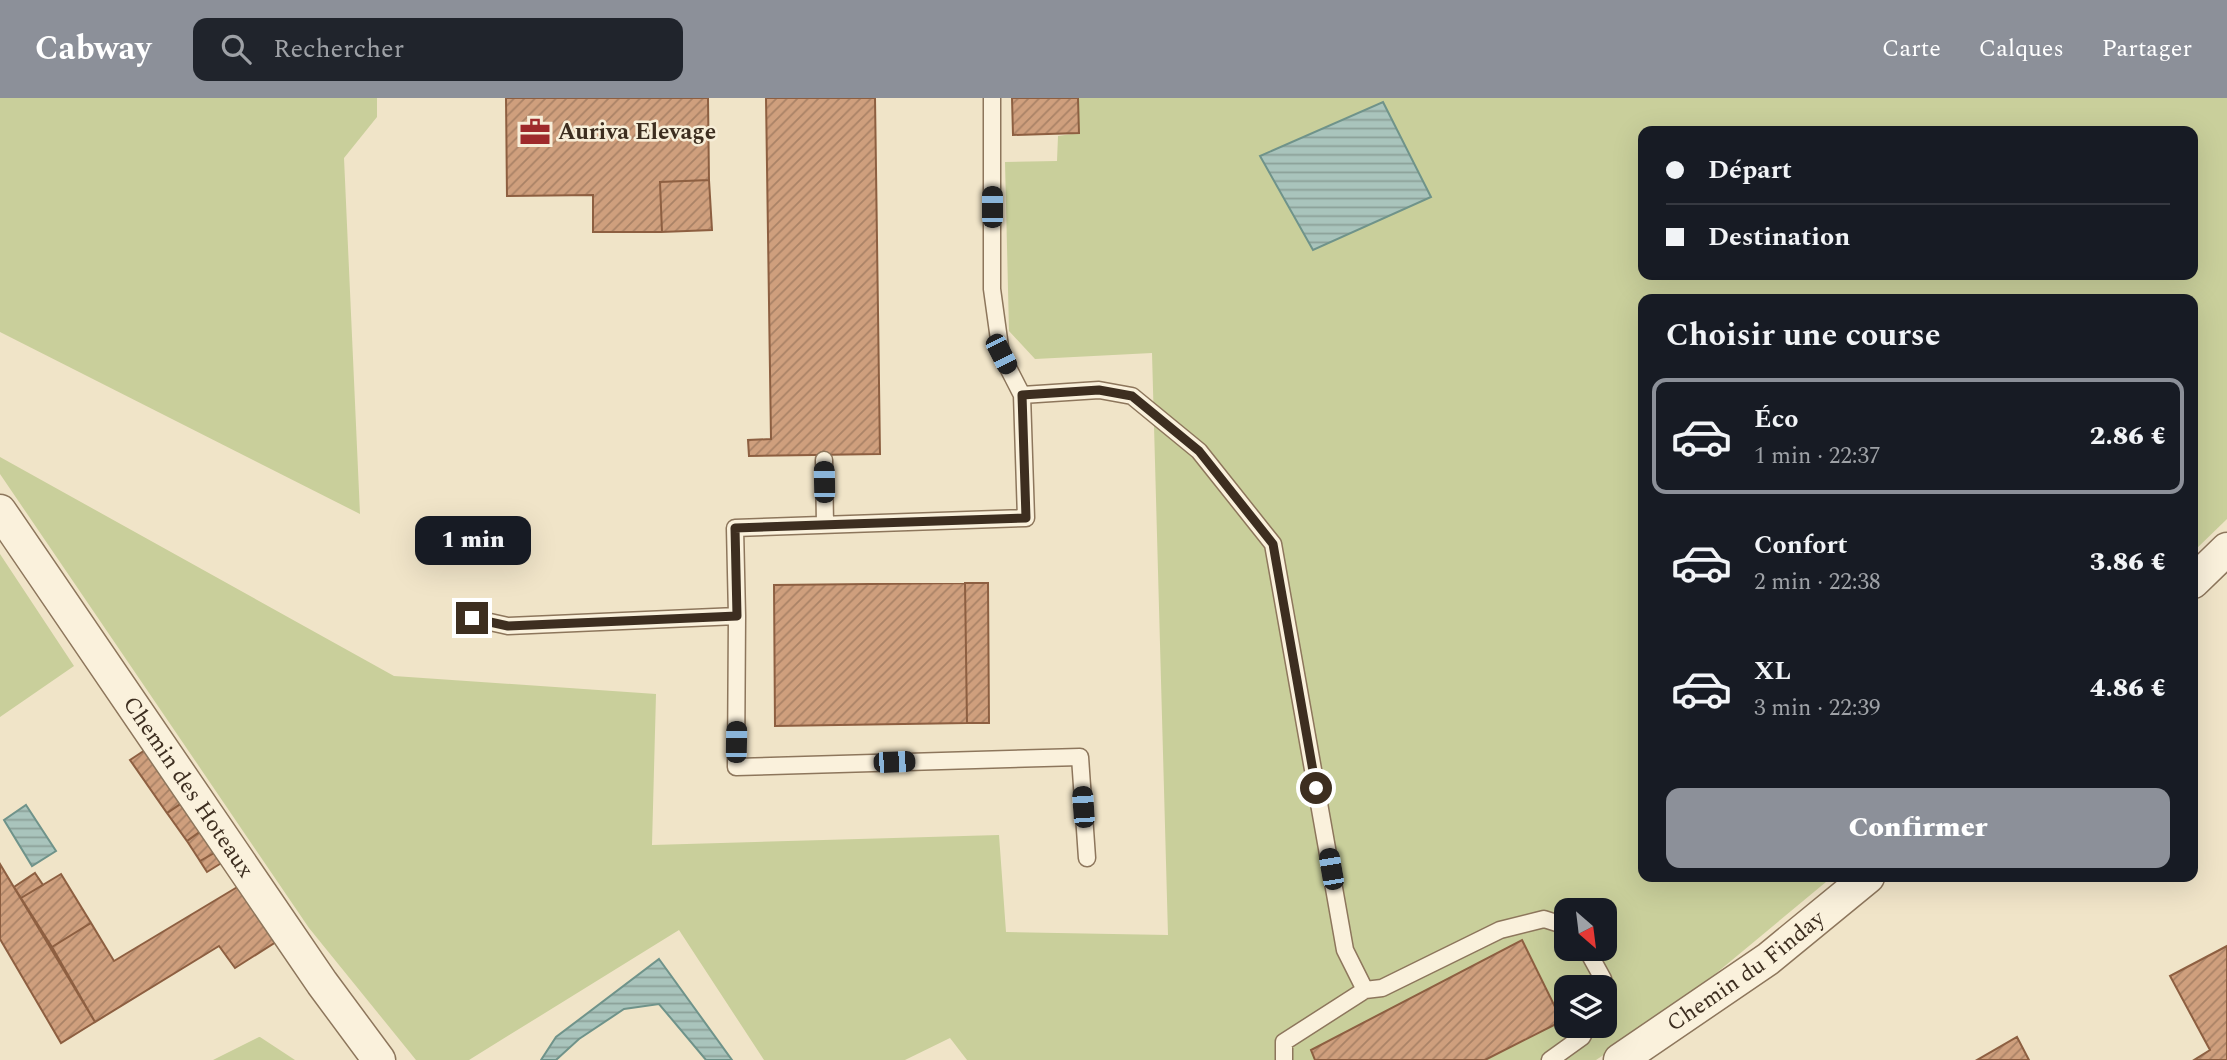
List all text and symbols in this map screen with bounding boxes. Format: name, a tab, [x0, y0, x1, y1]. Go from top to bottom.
search box	[193, 18, 683, 81]
text: Cabway	[35, 24, 151, 74]
text: Rechercher	[273, 29, 404, 69]
icon: search	[217, 30, 255, 68]
text: Carte	[1882, 31, 1941, 67]
text: Calques	[1979, 31, 2064, 67]
text: Partager	[2102, 31, 2192, 67]
office icon: Auriva Elevage	[518, 115, 552, 149]
place label: Auriva Elevage	[558, 115, 716, 150]
text: Départ	[1708, 150, 1792, 190]
car	[982, 186, 1003, 228]
text: Destination	[1708, 217, 1850, 257]
text: Choisir une course	[1666, 311, 1941, 360]
car	[983, 331, 1020, 377]
text: Éco	[1754, 399, 1798, 439]
icon: car	[1670, 405, 1733, 468]
text: 2.86 €	[2090, 416, 2166, 456]
text: 1 min · 22:37	[1754, 439, 1881, 474]
car	[814, 461, 835, 503]
callout: 1 min	[414, 517, 530, 566]
text: 1 min	[441, 523, 505, 558]
text: Confort	[1754, 525, 1848, 565]
icon: car	[1670, 531, 1733, 594]
text: 3.86 €	[2090, 542, 2166, 582]
text: 2 min · 22:38	[1754, 565, 1881, 600]
route end	[456, 602, 488, 634]
text: XL	[1754, 651, 1791, 691]
icon: car	[1670, 657, 1733, 720]
text: 4.86 €	[2090, 668, 2166, 708]
street label: Chemin des Hoteaux	[114, 689, 263, 885]
text: 3 min · 22:39	[1754, 691, 1881, 726]
car	[726, 721, 747, 763]
car	[873, 751, 916, 773]
route start	[1300, 772, 1332, 804]
car	[1072, 785, 1095, 829]
button: Confirmer	[1666, 788, 2170, 868]
car	[1318, 846, 1345, 892]
north arrow	[1554, 898, 1617, 961]
map controls	[1554, 898, 1617, 1038]
street label: Chemin du Finday	[1660, 901, 1833, 1041]
button: layers	[1554, 975, 1617, 1038]

